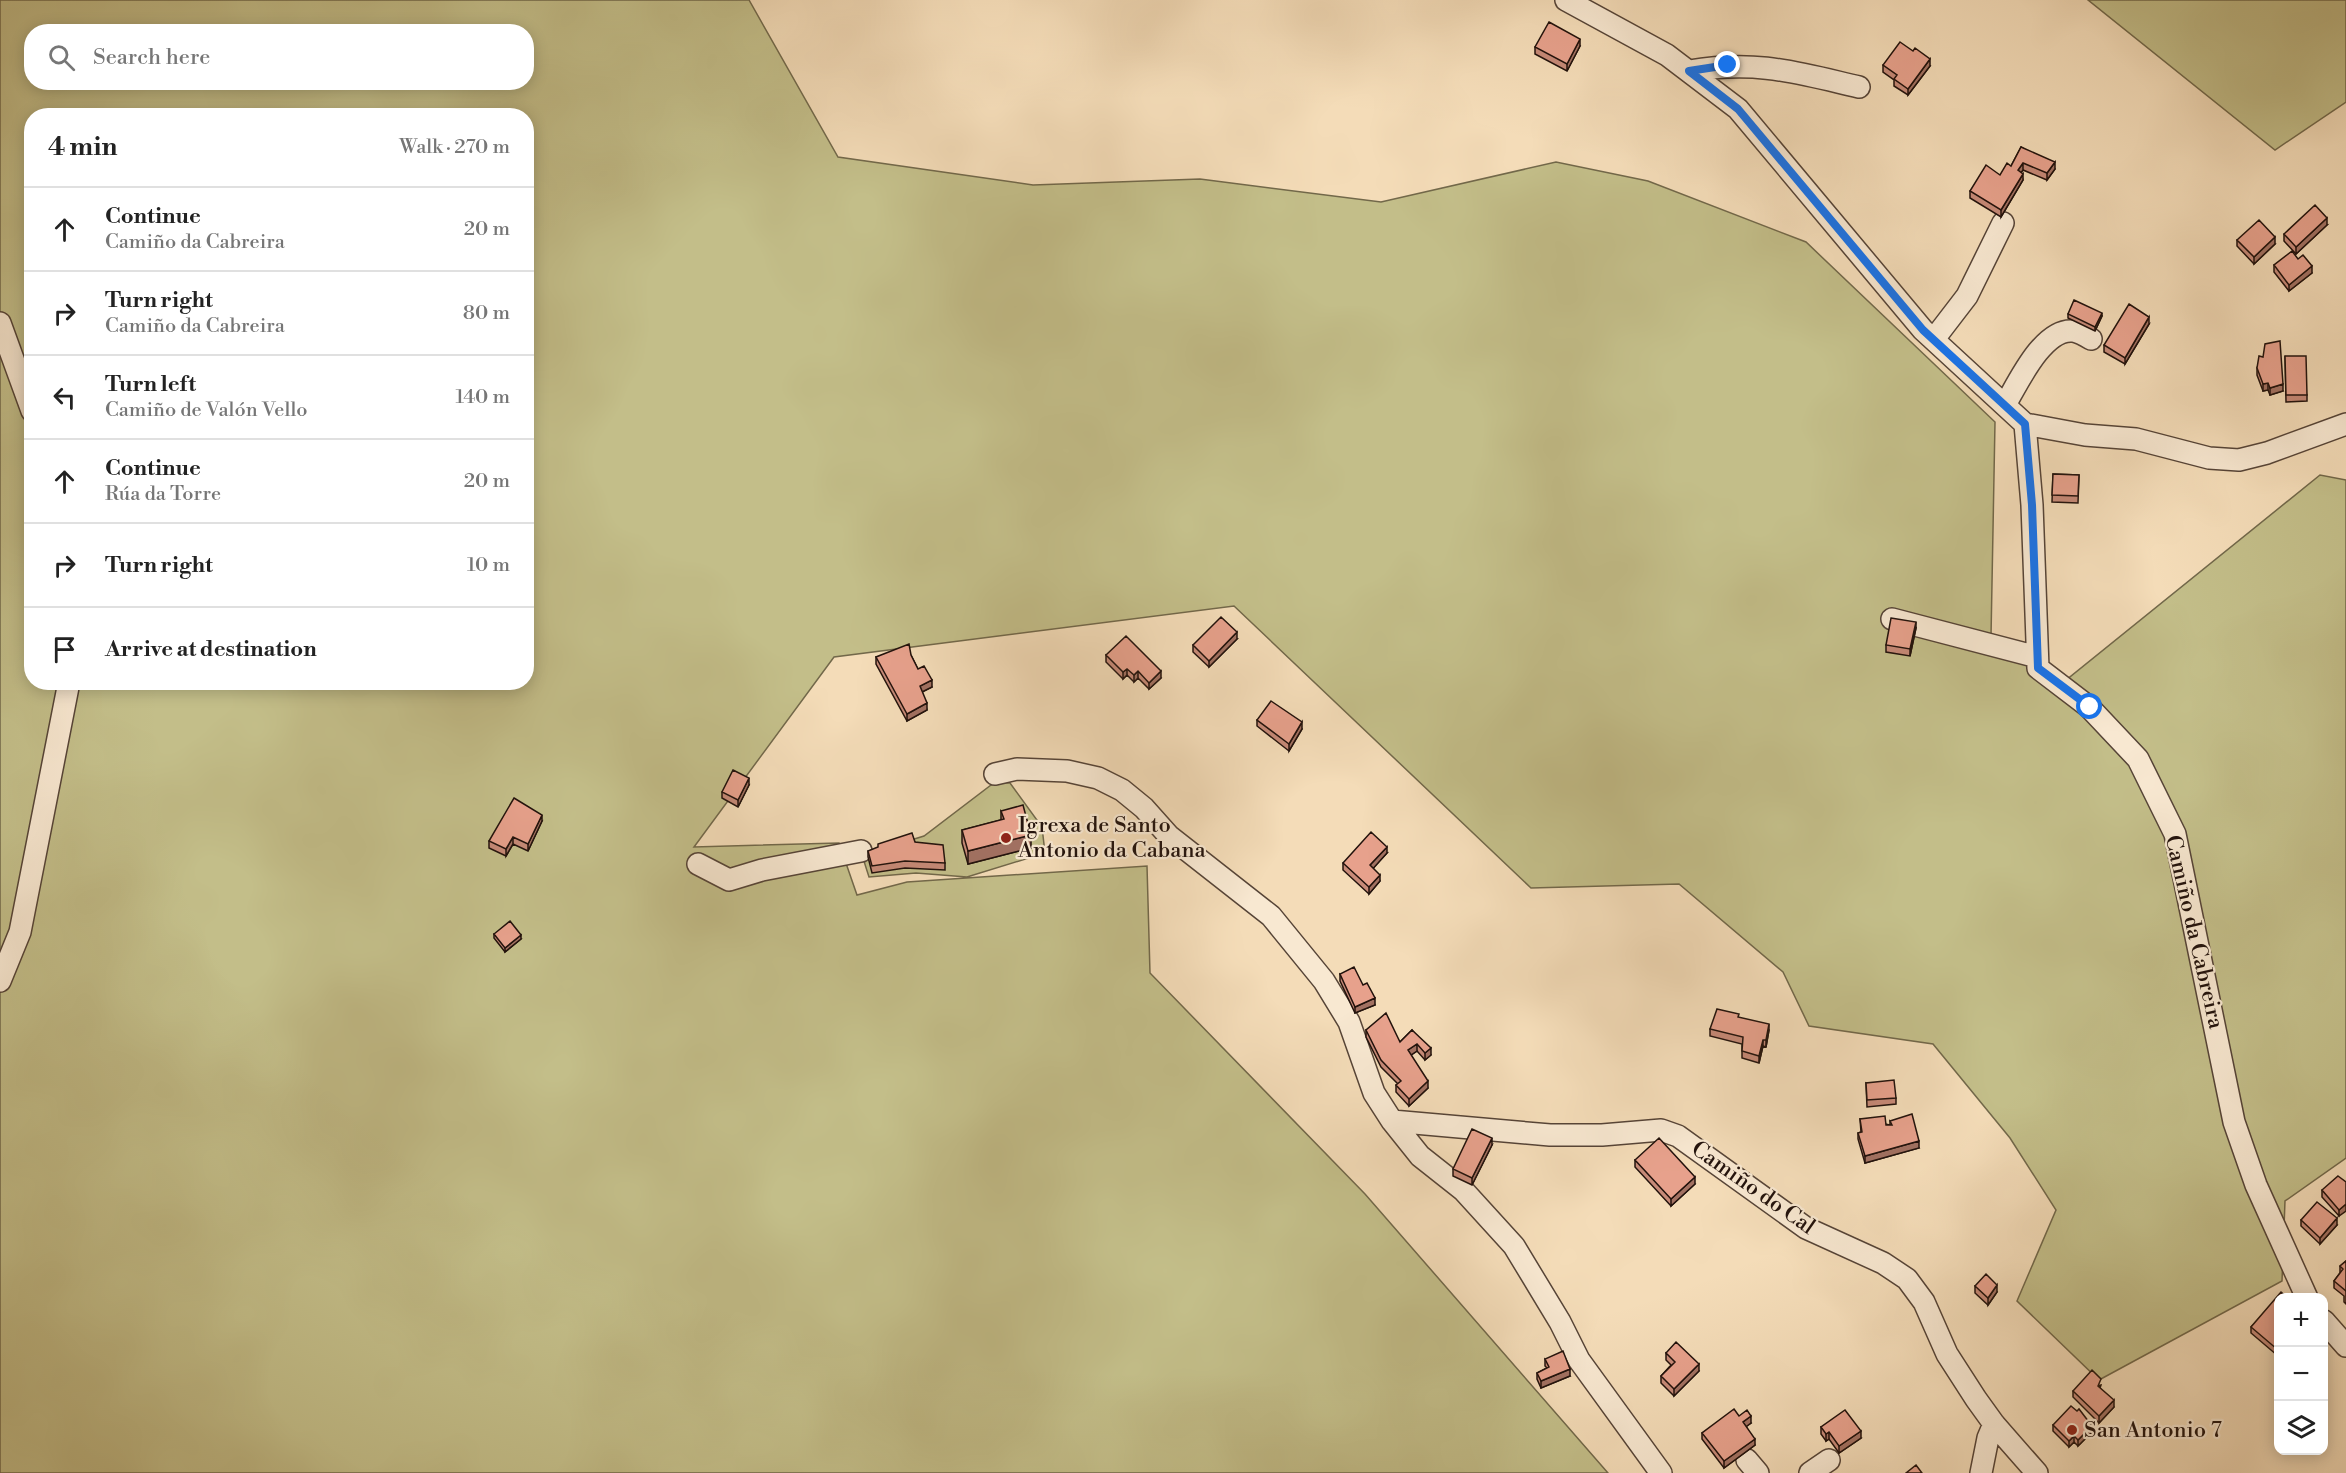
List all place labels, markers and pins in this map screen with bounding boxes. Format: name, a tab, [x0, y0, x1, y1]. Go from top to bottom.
place label: Igrexa de Santo Antonio da Cabana	[1017, 812, 1207, 864]
marker: Igrexa de Santo Antonio da Cabana	[999, 831, 1013, 845]
place label: San Antonio 7	[2084, 1417, 2222, 1444]
marker: San Antonio 7	[2065, 1423, 2079, 1437]

